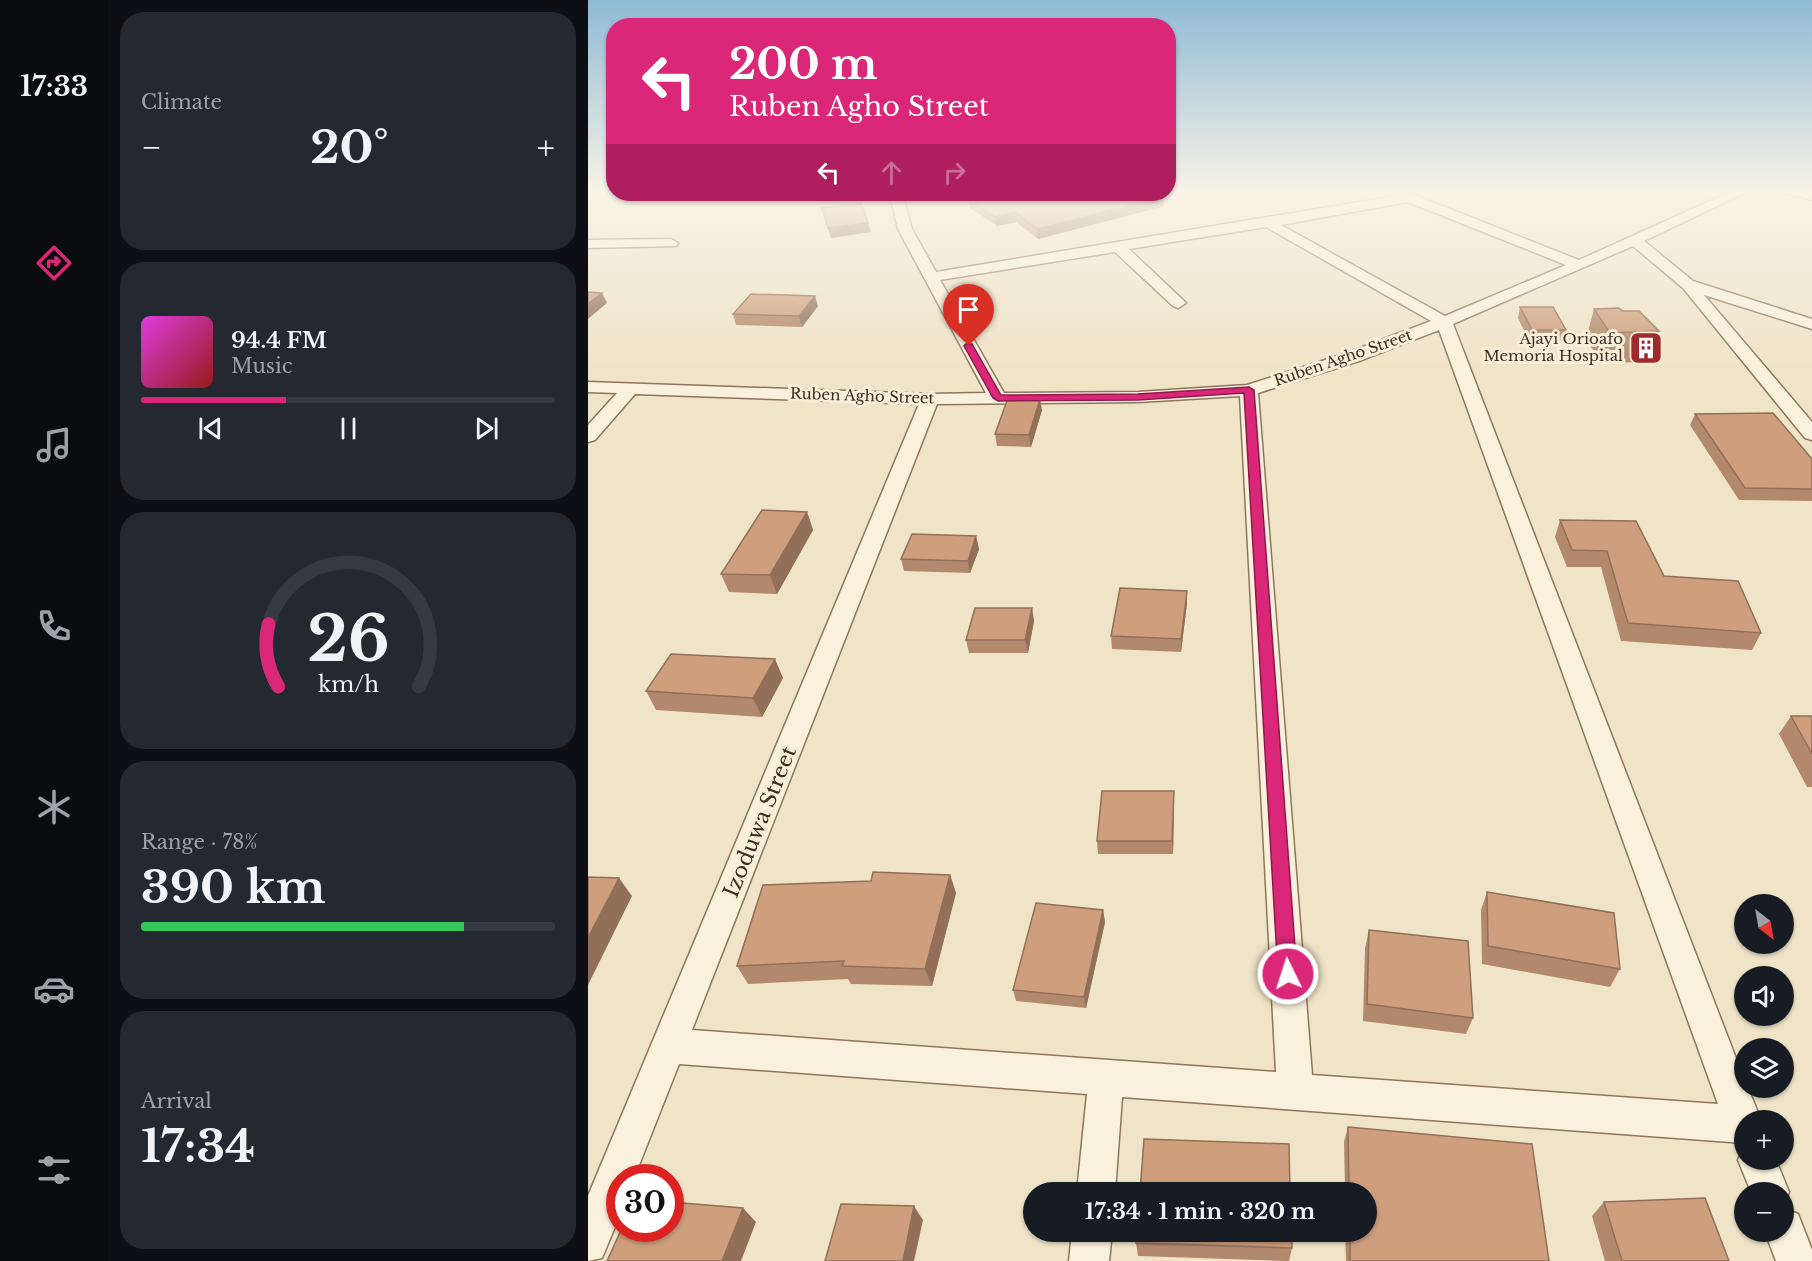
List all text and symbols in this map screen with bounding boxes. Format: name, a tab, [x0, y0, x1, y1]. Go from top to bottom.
text: 200 m	[729, 38, 877, 90]
icon: left	[630, 42, 708, 120]
text: 17:33	[20, 70, 88, 103]
text: Climate	[141, 90, 222, 114]
text: Ruben Agho Street	[729, 90, 989, 123]
text: 20°	[310, 119, 389, 175]
text: −	[141, 127, 162, 168]
text: +	[537, 127, 555, 168]
icon: left	[812, 156, 845, 189]
icon: ahead	[875, 156, 908, 189]
icon: right	[938, 156, 971, 189]
icon: directions	[33, 242, 75, 284]
pin	[943, 284, 994, 346]
icon: arrive	[952, 293, 985, 326]
street label: Ruben Agho Street	[1271, 325, 1415, 390]
text: 94.4 FM	[231, 327, 327, 354]
place label: Ajayi Orioafo Memoria Hospital	[1484, 329, 1623, 365]
building icon: Ajayi Orioafo Memoria Hospital	[1628, 330, 1664, 366]
text: Music	[231, 354, 292, 378]
street label: Ruben Agho Street	[790, 383, 935, 408]
icon: previous	[194, 412, 227, 445]
icon: pause	[332, 412, 365, 445]
icon: next	[470, 412, 503, 445]
icon: music	[33, 424, 75, 466]
text: 26	[307, 601, 389, 679]
icon: phone	[33, 605, 75, 647]
text: km/h	[318, 672, 379, 699]
street label: Izoduwa Street	[718, 743, 802, 901]
icon: climate	[33, 786, 75, 828]
text: Range · 78%	[141, 830, 258, 854]
text: 390 km	[141, 859, 326, 915]
north arrow	[1734, 894, 1794, 954]
map controls	[1734, 894, 1794, 1242]
position arrow	[1256, 942, 1320, 1006]
button: sound	[1734, 966, 1794, 1026]
icon: car	[33, 968, 75, 1010]
button: layers	[1734, 1038, 1794, 1098]
text: Arrival	[141, 1089, 212, 1113]
button: +	[1734, 1110, 1794, 1170]
text: 17:34	[141, 1118, 255, 1174]
icon: filters	[33, 1149, 75, 1191]
speed limit sign: 30	[606, 1164, 684, 1242]
button: −	[1734, 1182, 1794, 1242]
text: 17:34 · 1 min · 320 m	[1085, 1198, 1315, 1225]

